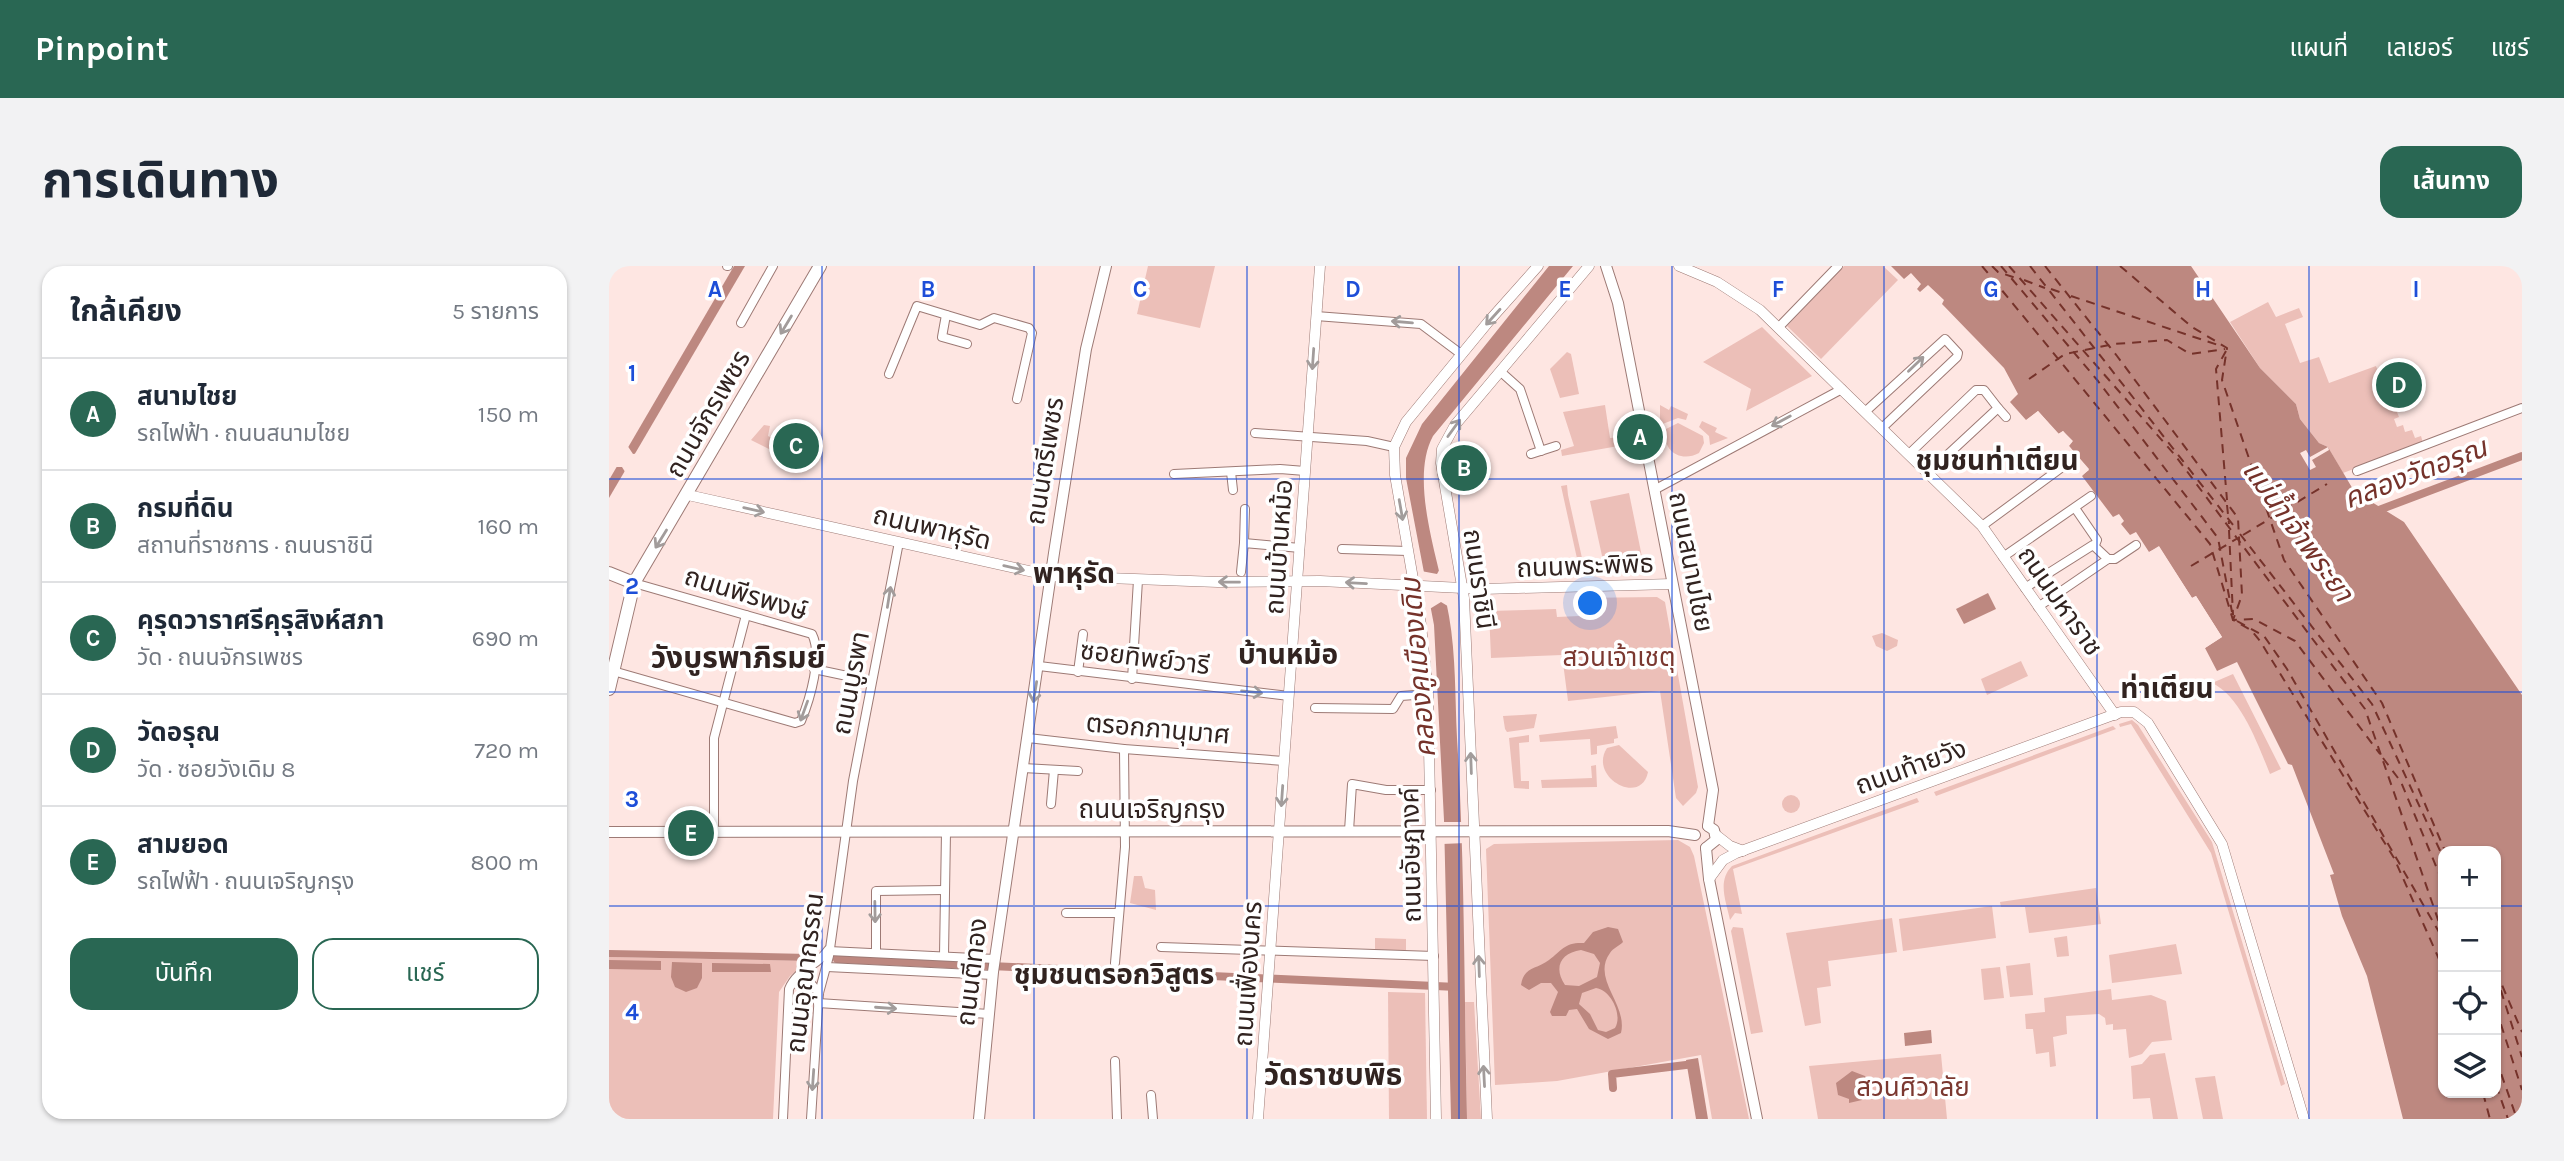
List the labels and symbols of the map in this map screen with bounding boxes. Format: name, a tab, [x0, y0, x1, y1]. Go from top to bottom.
text: A	[708, 276, 722, 303]
text: B	[921, 276, 935, 303]
text: C	[1133, 276, 1147, 303]
text: D	[1345, 276, 1361, 303]
text: E	[1558, 276, 1572, 303]
text: F	[1772, 276, 1784, 303]
text: G	[1983, 276, 1999, 303]
text: H	[2195, 276, 2211, 303]
text: I	[2412, 276, 2420, 303]
one-way arrow	[1485, 307, 1501, 325]
one-way arrow	[779, 314, 793, 334]
one-way arrow	[1392, 315, 1414, 328]
street label: ถนนจักรเพชร	[659, 345, 757, 483]
one-way arrow	[1306, 347, 1319, 369]
one-way arrow	[1907, 356, 1924, 373]
pin: D	[2376, 359, 2422, 411]
text: 1	[628, 360, 636, 387]
street label: ถนนตรีเพชร	[1020, 395, 1070, 527]
pin: A	[1617, 411, 1663, 463]
one-way arrow	[1771, 415, 1792, 428]
one-way arrow	[1447, 419, 1461, 438]
pin: C	[773, 420, 819, 472]
water label: คลองวัดอรุณ	[2339, 430, 2493, 516]
pin: B	[1441, 442, 1487, 494]
district label: ชุมชนท่าเตียน	[1915, 444, 2079, 477]
water label: แม่น้ำเจ้าพระยา	[2236, 452, 2363, 609]
street label: ถนนบ้านหม้อ	[1259, 478, 1299, 616]
street label: ถนนสนามไชย	[1662, 489, 1720, 635]
one-way arrow	[1395, 498, 1408, 521]
street label: ถนนพาหุรัด	[870, 499, 994, 557]
one-way arrow	[742, 503, 765, 517]
street label: ถนนราชินี	[1457, 527, 1501, 631]
one-way arrow	[653, 528, 667, 548]
street label: ถนนมหาราช	[2011, 540, 2109, 662]
street label: ถนนพระพิพิธ	[1516, 548, 1654, 584]
district label: พาหุรัด	[1033, 557, 1115, 590]
street label: ถนนพีรพงษ์	[681, 561, 811, 627]
one-way arrow	[1002, 562, 1024, 575]
text: 2	[625, 573, 639, 600]
water label: คลองคูเมืองเดิม	[1394, 575, 1443, 759]
one-way arrow	[1218, 576, 1241, 589]
one-way arrow	[1345, 577, 1368, 590]
one-way arrow	[883, 586, 896, 608]
your location	[1573, 586, 1607, 620]
street label: ถนนบูรพา	[826, 629, 876, 737]
street label: ซอยทิพย์วารี	[1078, 635, 1212, 681]
district label: บ้านหม้อ	[1238, 638, 1338, 671]
district label: วังบูรพาภิรมย์	[651, 640, 826, 676]
park label: สวนเจ้าเชตุ	[1562, 642, 1676, 673]
district label: ท่าเตียน	[2120, 672, 2214, 705]
one-way arrow	[1028, 680, 1041, 703]
one-way arrow	[1240, 686, 1263, 699]
one-way arrow	[796, 700, 809, 721]
street label: ตรอกภานุมาศ	[1085, 707, 1231, 751]
street label: ถนนท้ายวัง	[1851, 733, 1971, 801]
one-way arrow	[1464, 752, 1477, 775]
one-way arrow	[1275, 785, 1288, 807]
text: 3	[625, 786, 639, 813]
street label: ถนนอัษฎางค์	[1394, 787, 1428, 923]
street label: ถนนเจริญกรุง	[1079, 794, 1225, 825]
pin: E	[668, 807, 714, 859]
street label: ถนนอุณากรรณ	[780, 891, 830, 1055]
one-way arrow	[869, 900, 882, 923]
street label: ถนนเฟื่องนคร	[1224, 900, 1269, 1048]
street label: ถนนตีทอง	[950, 916, 994, 1028]
one-way arrow	[1473, 954, 1486, 977]
district label: ชุมชนตรอกวิสูตร	[1014, 958, 1214, 992]
text: 4	[625, 999, 639, 1026]
one-way arrow	[875, 1001, 898, 1014]
district label: วัดราชบพิธ	[1264, 1057, 1402, 1093]
one-way arrow	[1478, 1065, 1491, 1088]
one-way arrow	[806, 1069, 819, 1091]
park label: สวนศิวาลัย	[1856, 1072, 1970, 1103]

